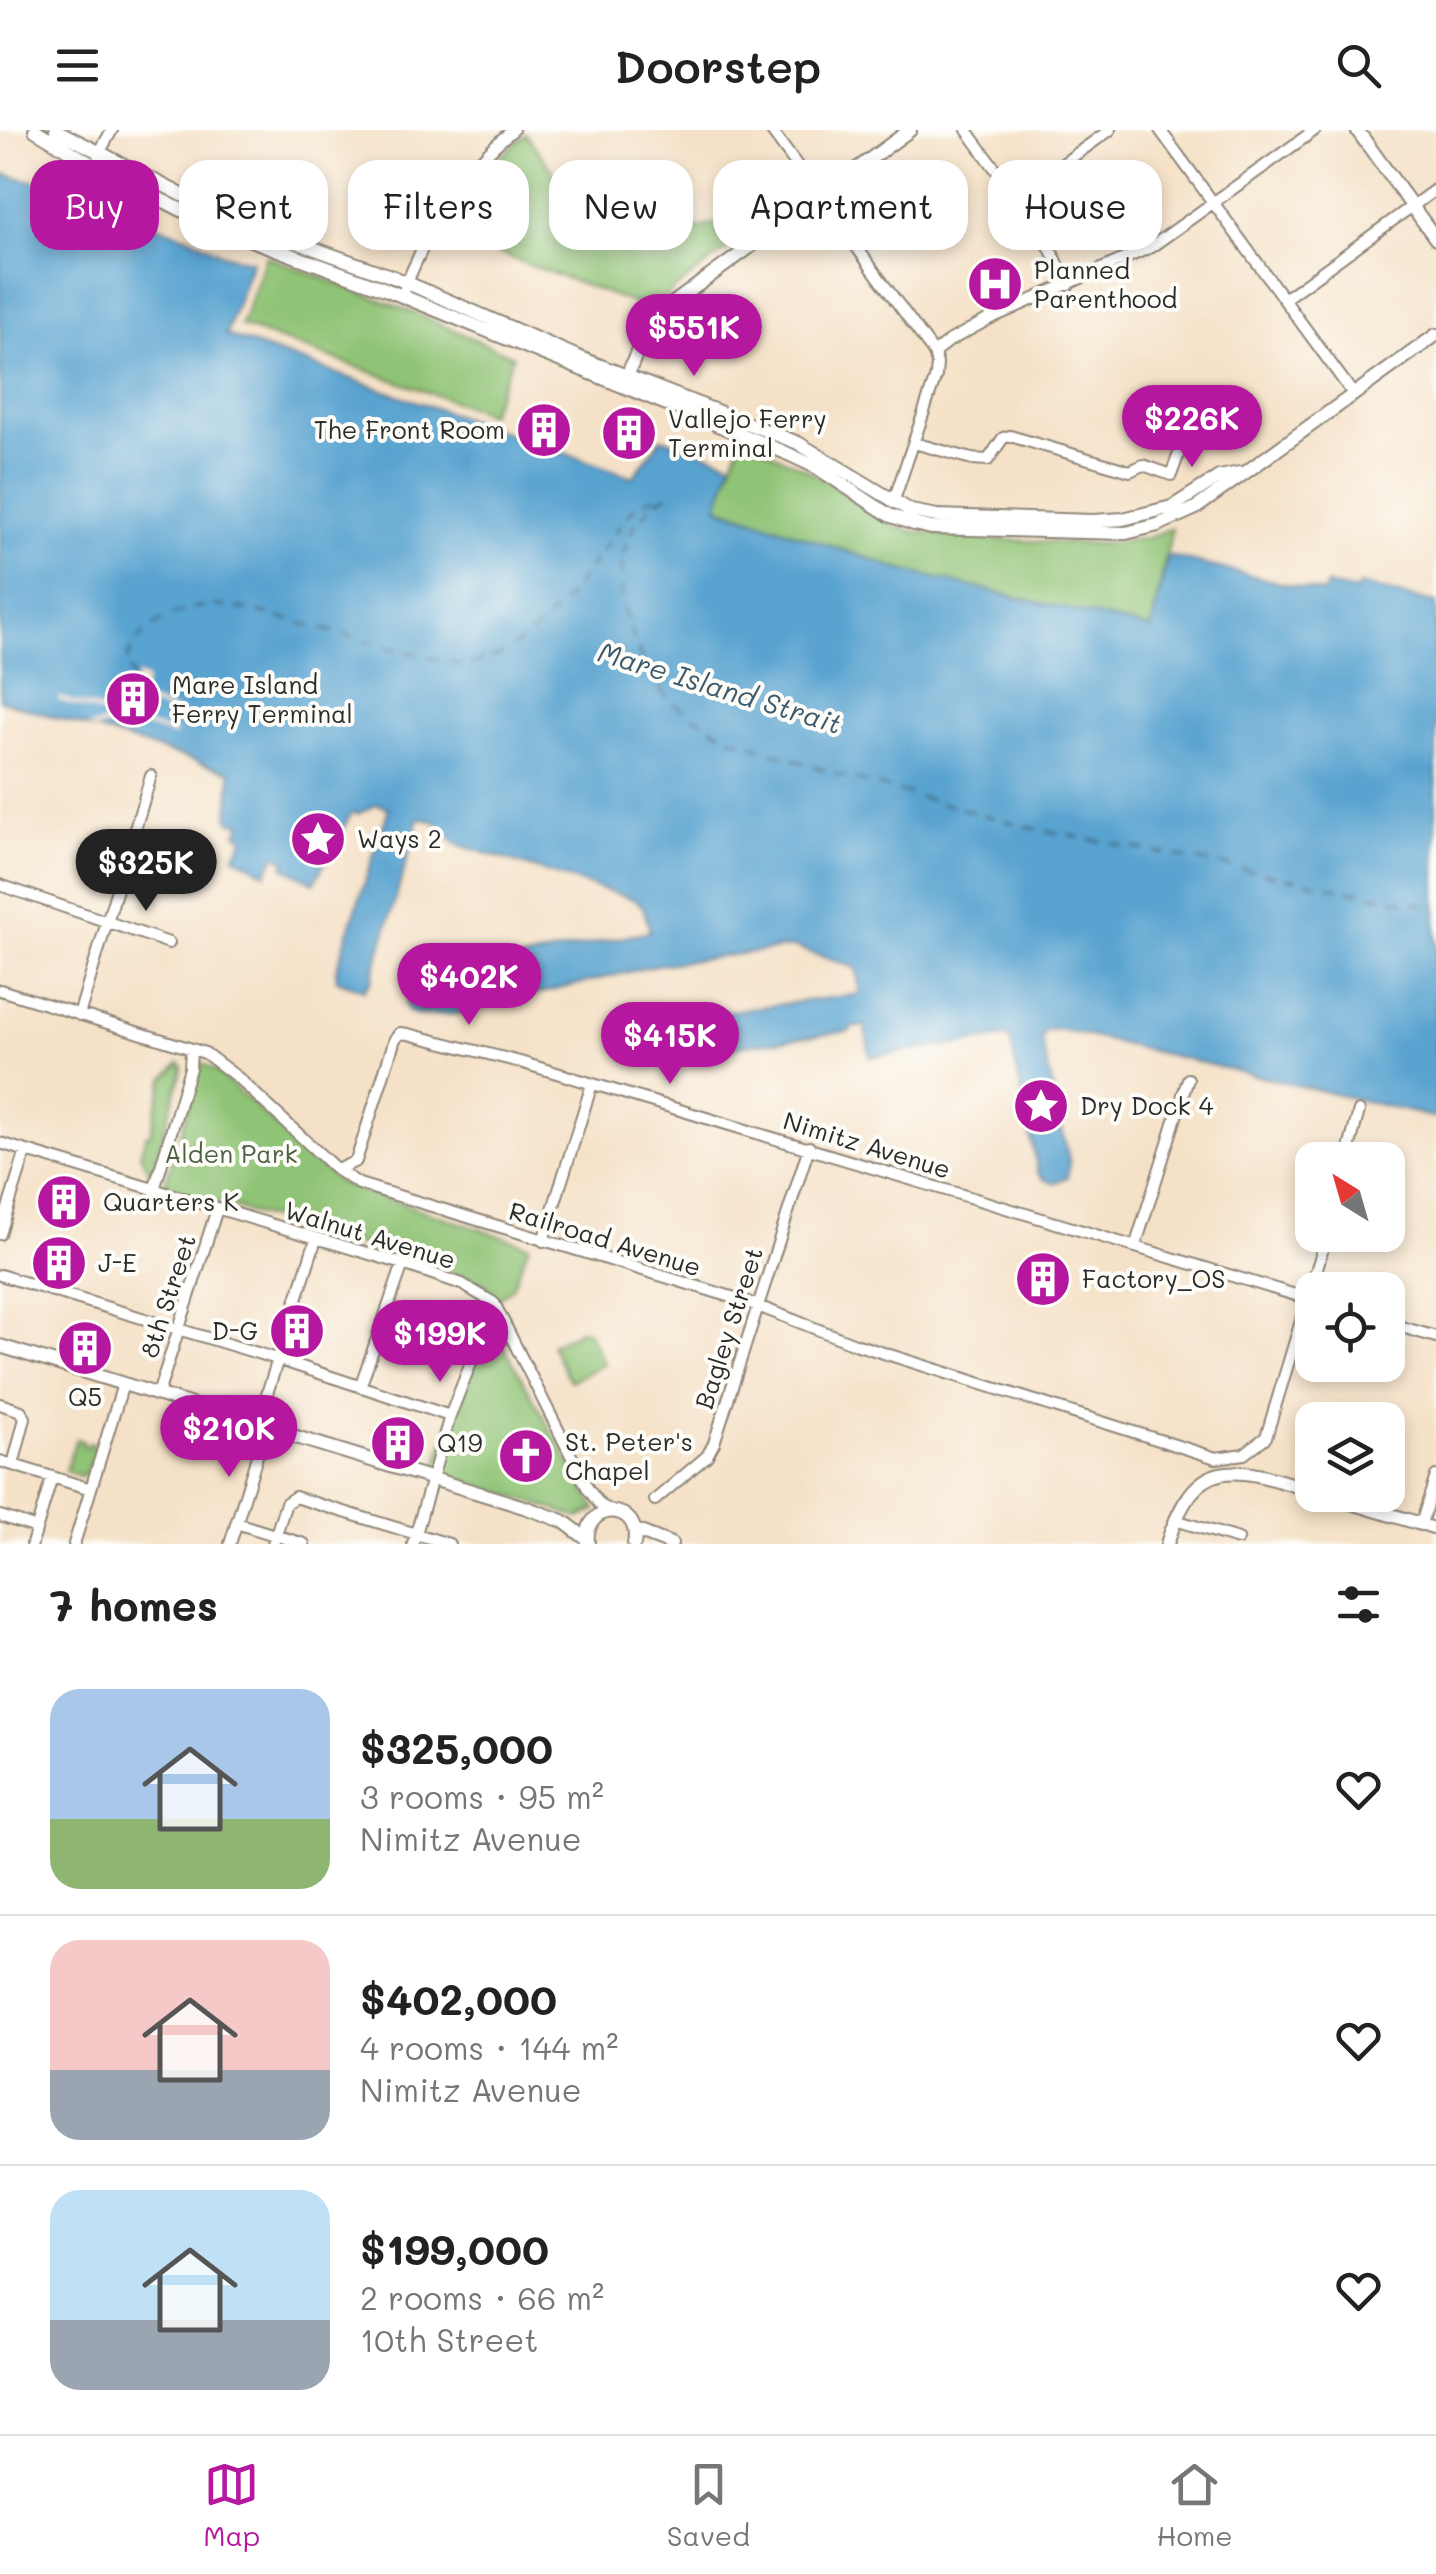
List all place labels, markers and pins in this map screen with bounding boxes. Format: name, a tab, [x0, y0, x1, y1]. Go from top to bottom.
place label: Planned Parenthood	[1034, 253, 1177, 314]
hospital icon: Planned Parenthood	[965, 254, 1025, 314]
pin: $551K	[624, 294, 764, 379]
pin: $226K	[1122, 385, 1262, 470]
building icon: The Front Room	[514, 400, 574, 460]
place label: Vallejo Ferry Terminal	[668, 402, 827, 463]
building icon: Vallejo Ferry Terminal	[599, 403, 659, 463]
place label: The Front Room	[314, 413, 505, 445]
place label: Mare Island Ferry Terminal	[172, 668, 353, 730]
building icon: Mare Island Ferry Terminal	[103, 669, 163, 729]
place icon: Ways 2	[288, 809, 348, 869]
place label: Ways 2	[357, 822, 442, 855]
pin: $325K	[76, 829, 216, 914]
pin: $402K	[399, 943, 539, 1028]
pin: $415K	[600, 1002, 740, 1087]
place icon: Dry Dock 4	[1011, 1076, 1071, 1136]
place label: Dry Dock 4	[1080, 1089, 1214, 1122]
building icon: Quarters K	[34, 1172, 94, 1232]
place label: Quarters K	[103, 1185, 239, 1217]
building icon: J-E	[29, 1233, 89, 1293]
place label: J-E	[98, 1246, 137, 1278]
building icon: Factory_OS	[1013, 1249, 1073, 1309]
place label: Factory_OS	[1082, 1262, 1225, 1295]
pin: $199K	[370, 1300, 510, 1385]
building icon: D-G	[267, 1301, 327, 1361]
place label: D-G	[212, 1314, 258, 1346]
building icon: Q5	[55, 1318, 115, 1378]
place label: Q5	[68, 1380, 102, 1412]
pin: $210K	[159, 1395, 299, 1480]
building icon: Q19	[368, 1413, 428, 1473]
place label: St. Peter's Chapel	[565, 1425, 693, 1486]
place label: Q19	[437, 1426, 483, 1458]
church icon: St. Peter's Chapel	[496, 1426, 556, 1486]

